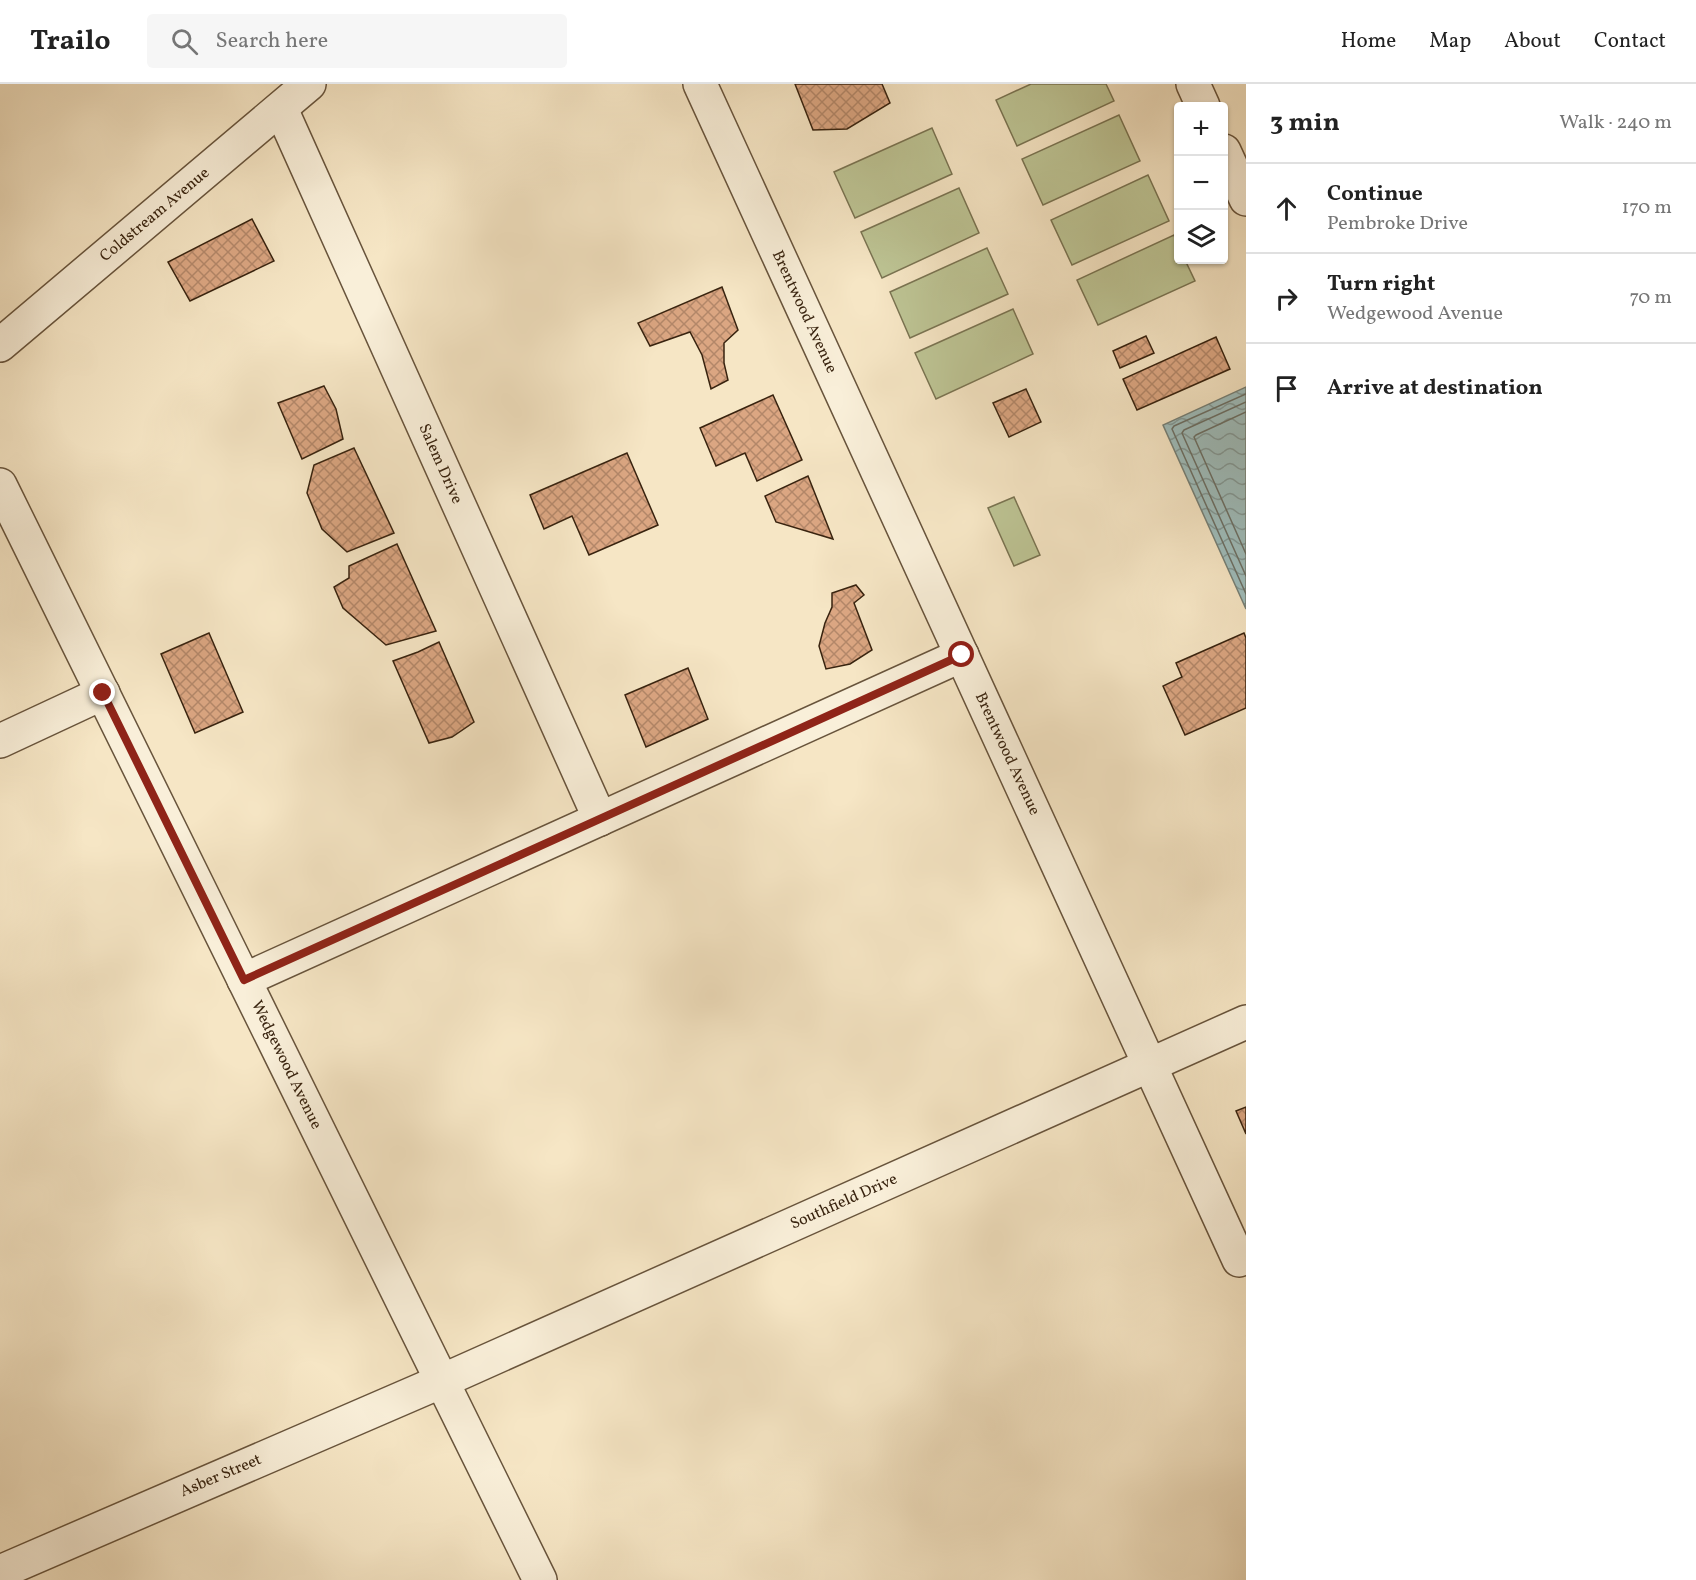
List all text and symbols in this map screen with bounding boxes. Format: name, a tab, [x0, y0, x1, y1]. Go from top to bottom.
search box	[147, 14, 567, 68]
text: Trailo	[30, 22, 111, 61]
icon: search	[168, 25, 201, 58]
text: Search here	[216, 26, 328, 57]
text: Home	[1341, 27, 1396, 56]
text: Map	[1429, 27, 1471, 56]
text: About	[1504, 27, 1561, 56]
text: Contact	[1594, 27, 1666, 56]
map controls	[1174, 102, 1228, 264]
button: +	[1174, 102, 1228, 156]
text: 3 min	[1270, 105, 1340, 141]
text: Walk · 240 m	[1559, 109, 1672, 137]
button: −	[1174, 156, 1228, 210]
street label: Coldstream Avenue	[95, 163, 215, 267]
text: Continue	[1327, 179, 1423, 210]
icon: ahead	[1270, 192, 1303, 225]
text: 170 m	[1622, 194, 1672, 222]
button: layers	[1174, 210, 1228, 264]
text: Pembroke Drive	[1327, 210, 1468, 238]
street label: Brentwood Avenue	[766, 247, 842, 377]
text: Turn right	[1327, 269, 1435, 300]
icon: right	[1270, 282, 1303, 315]
text: 70 m	[1629, 284, 1672, 312]
text: Wedgewood Avenue	[1327, 300, 1503, 328]
icon: arrive	[1270, 372, 1303, 405]
text: Arrive at destination	[1327, 373, 1543, 404]
street label: Salem Drive	[413, 420, 467, 508]
route start	[948, 641, 974, 667]
route end	[89, 679, 115, 705]
street label: Brentwood Avenue	[969, 689, 1045, 819]
street label: Wedgewood Avenue	[245, 997, 327, 1133]
street label: Southfield Drive	[787, 1169, 901, 1235]
street label: Asber Street	[177, 1449, 265, 1503]

